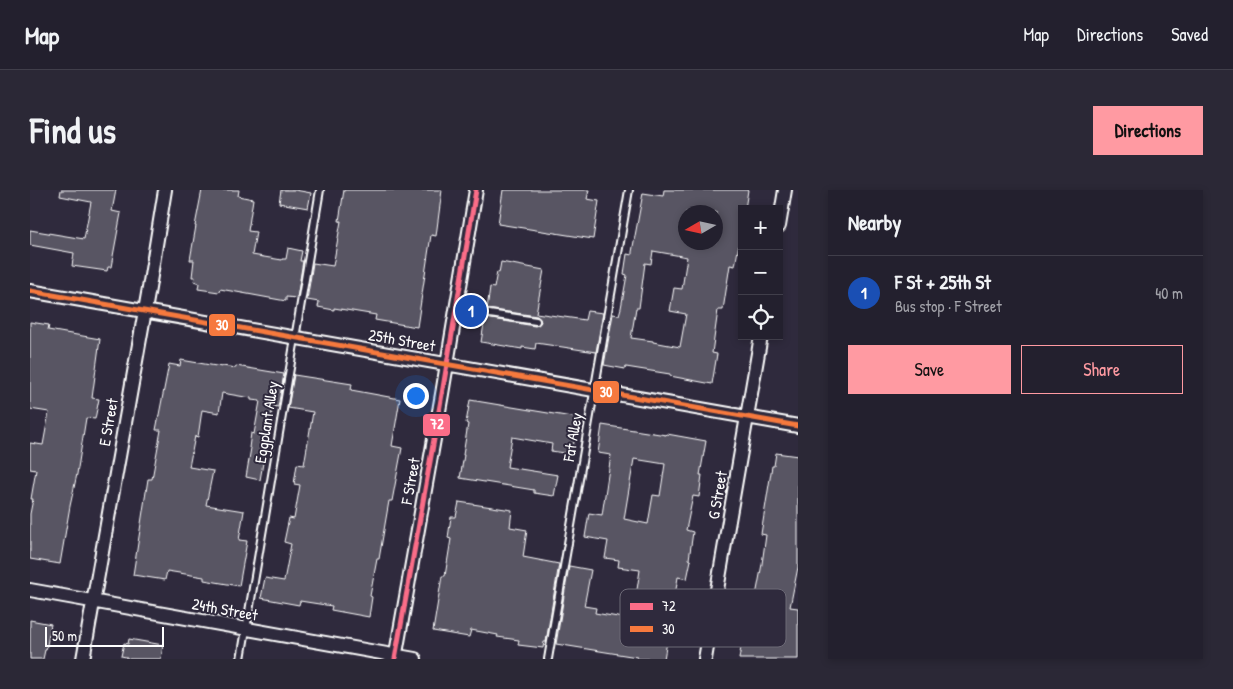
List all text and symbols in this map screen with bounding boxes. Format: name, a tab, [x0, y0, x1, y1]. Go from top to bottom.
text: Map	[25, 19, 59, 51]
text: Map	[1024, 22, 1049, 47]
text: Directions	[1077, 22, 1143, 47]
text: Saved	[1171, 22, 1208, 47]
button: Directions	[1093, 106, 1203, 155]
text: Find us	[30, 107, 116, 154]
north arrow	[678, 205, 723, 250]
map controls	[738, 205, 783, 340]
button: +	[738, 205, 783, 250]
text: Nearby	[848, 208, 901, 237]
button: −	[738, 250, 783, 295]
text: F St + 25th St	[895, 269, 991, 295]
text: 1	[861, 282, 867, 304]
text: 40 m	[1155, 282, 1183, 304]
pin: 1	[455, 292, 487, 330]
button: locate	[738, 295, 783, 340]
text: Bus stop · F Street	[895, 295, 1002, 317]
line badge: 30	[208, 313, 236, 337]
text: 30	[216, 315, 229, 334]
street label: 25th Street	[367, 323, 438, 357]
button: Save	[848, 345, 1011, 394]
button: Share	[1021, 345, 1183, 394]
street label: Eggplant Alley	[249, 379, 283, 465]
line badge: 30	[592, 380, 620, 404]
text: 30	[600, 382, 613, 401]
your location	[403, 383, 429, 409]
street label: E Street	[93, 396, 123, 448]
street label: Fat Alley	[557, 411, 587, 464]
line badge: 72	[422, 413, 451, 437]
text: 72	[429, 414, 444, 433]
street label: F Street	[395, 455, 425, 507]
street label: G Street	[702, 469, 732, 521]
legend	[620, 589, 786, 647]
street label: 24th Street	[190, 592, 260, 626]
text: 72	[662, 596, 676, 615]
text: 30	[662, 619, 675, 638]
scale bar	[45, 624, 164, 647]
text: 50 m	[52, 626, 77, 645]

